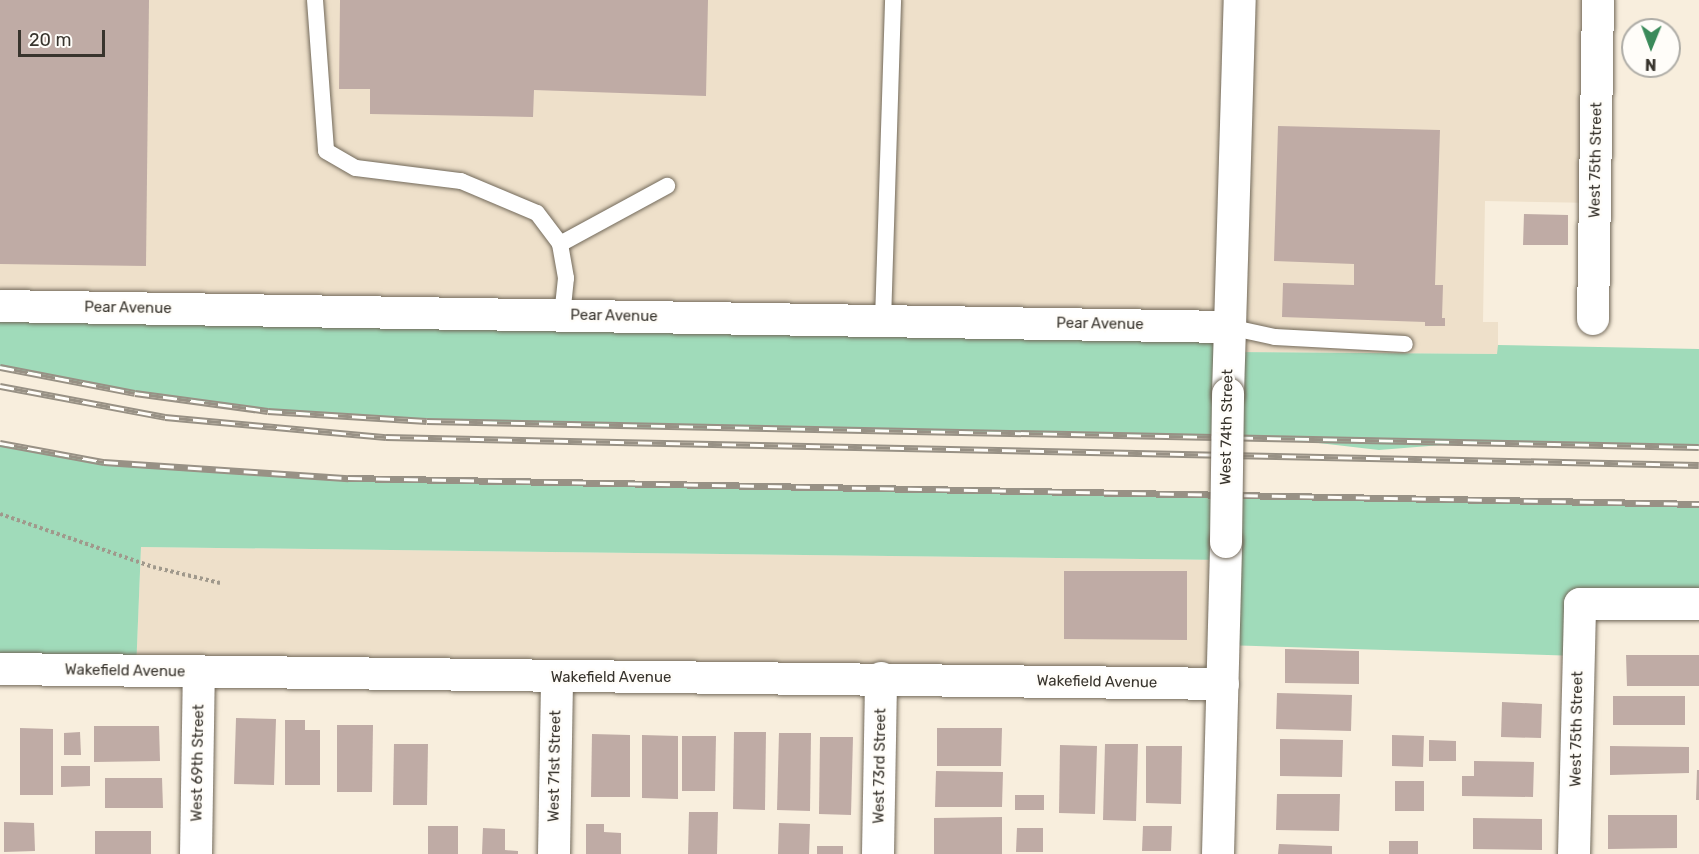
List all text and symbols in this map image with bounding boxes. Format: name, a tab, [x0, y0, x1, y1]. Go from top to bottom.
scale bar	[21, 18, 108, 56]
north arrow	[1621, 18, 1681, 78]
text: 20 m	[29, 29, 71, 51]
text: N	[1645, 55, 1657, 74]
street label: West 75th Street	[1586, 102, 1606, 218]
street label: Pear Avenue	[84, 298, 172, 318]
street label: Pear Avenue	[570, 306, 658, 326]
street label: Pear Avenue	[1056, 314, 1144, 334]
street label: West 74th Street	[1217, 369, 1237, 485]
street label: Wakefield Avenue	[64, 661, 186, 681]
street label: Wakefield Avenue	[550, 669, 672, 687]
street label: West 75th Street	[1567, 671, 1587, 787]
street label: Wakefield Avenue	[1036, 672, 1158, 692]
street label: West 69th Street	[188, 704, 208, 822]
street label: West 73rd Street	[870, 708, 890, 824]
street label: West 71st Street	[545, 710, 565, 822]

